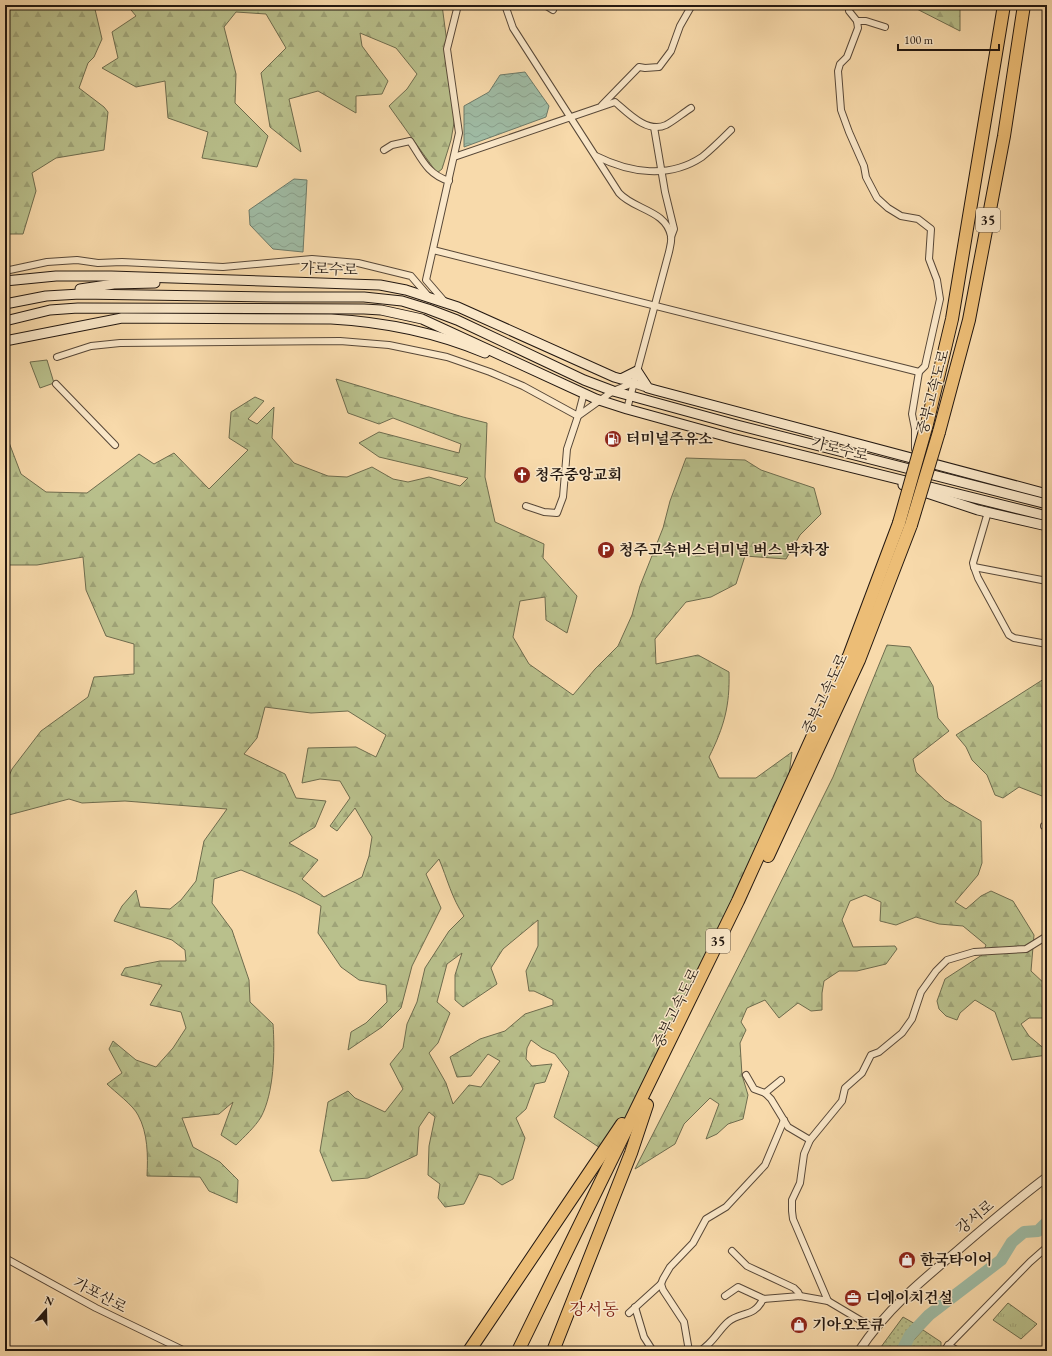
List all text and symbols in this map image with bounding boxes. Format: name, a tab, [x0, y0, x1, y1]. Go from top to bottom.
scale bar	[898, 26, 999, 52]
text: 100 m	[904, 32, 934, 48]
road number: 35	[976, 208, 1000, 232]
street label: 가로수로	[300, 258, 359, 279]
street label: 중부고속도로	[912, 347, 953, 436]
fuel station icon: 터미널주유소	[603, 429, 623, 449]
place label: 터미널주유소	[626, 429, 713, 448]
street label: 가로수로	[810, 432, 871, 465]
church icon: 청주중앙교회	[512, 465, 532, 485]
place label: 청주중앙교회	[535, 465, 622, 484]
parking icon: 청주고속버스터미널 버스 박차장	[596, 540, 616, 560]
place label: 청주고속버스터미널 버스 박차장	[619, 540, 829, 559]
street label: 중부고속도로	[798, 650, 852, 737]
road number: 35	[706, 929, 730, 953]
street label: 중부고속도로	[648, 964, 703, 1051]
street label: 강서로	[952, 1195, 998, 1238]
shop icon: 한국타이어	[897, 1250, 917, 1270]
place label: 한국타이어	[920, 1250, 992, 1269]
street label: 가포산로	[70, 1273, 131, 1317]
office icon: 디에이치건설	[843, 1288, 863, 1308]
place label: 디에이치건설	[866, 1288, 953, 1307]
north arrow	[26, 1290, 66, 1330]
text: N	[43, 1293, 56, 1309]
district label: 강서동	[569, 1298, 619, 1320]
shop icon: 기아오토큐	[789, 1315, 809, 1335]
place label: 기아오토큐	[812, 1315, 885, 1334]

